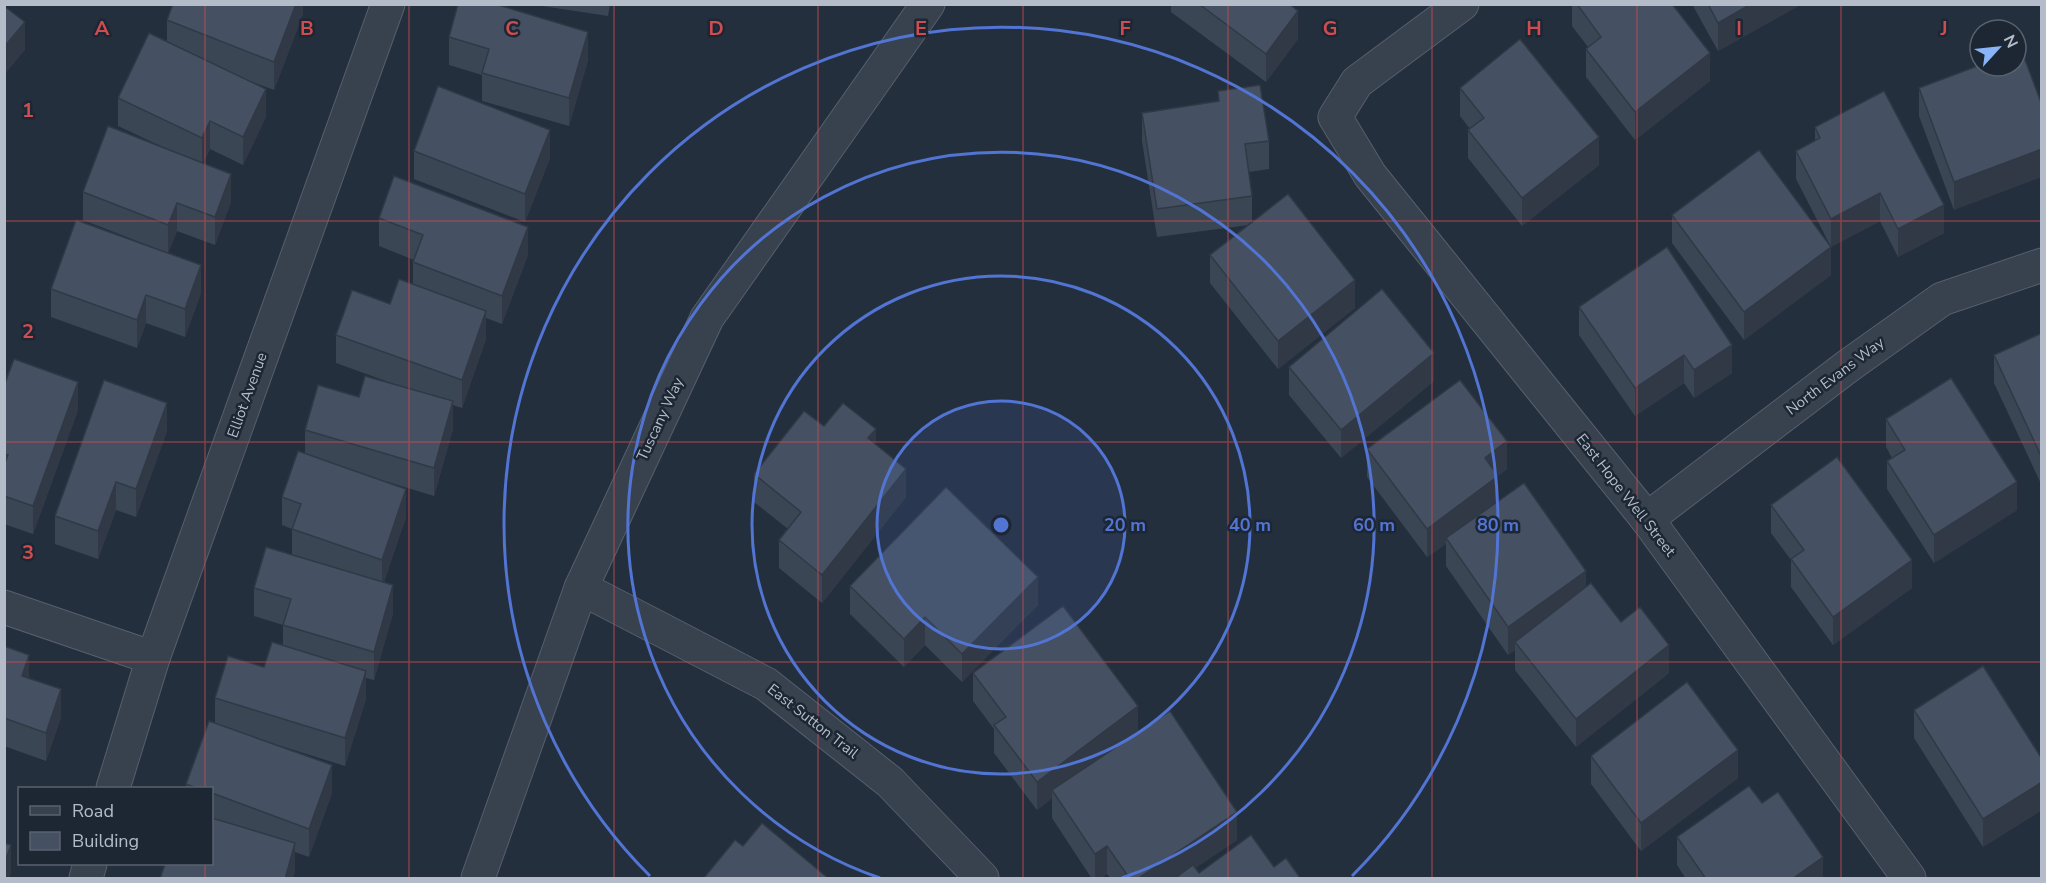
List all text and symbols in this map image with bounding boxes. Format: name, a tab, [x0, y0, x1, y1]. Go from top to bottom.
text: A	[95, 15, 110, 42]
text: B	[300, 15, 314, 42]
text: C	[505, 15, 519, 42]
text: D	[708, 15, 724, 42]
text: E	[915, 15, 927, 42]
text: F	[1119, 15, 1131, 42]
text: G	[1323, 15, 1337, 42]
text: H	[1526, 15, 1542, 42]
text: I	[1736, 15, 1742, 42]
text: J	[1939, 15, 1948, 42]
north arrow	[1968, 18, 2028, 78]
text: N	[1998, 31, 2023, 52]
text: 1	[22, 97, 34, 124]
text: 2	[22, 318, 34, 345]
street label: North Evans Way	[1782, 332, 1888, 419]
street label: Elliot Avenue	[222, 350, 272, 440]
street label: Tuscany Way	[632, 374, 688, 464]
street label: East Hope Well Street	[1572, 430, 1681, 561]
text: 20 m	[1104, 513, 1146, 537]
text: 40 m	[1229, 513, 1271, 537]
text: 60 m	[1353, 513, 1395, 537]
text: 80 m	[1477, 513, 1519, 537]
centre of rings	[991, 515, 1011, 535]
text: 3	[22, 539, 34, 566]
street label: East Sutton Trail	[763, 679, 863, 763]
legend	[18, 787, 213, 865]
text: Road	[72, 799, 114, 823]
text: Building	[72, 829, 139, 853]

